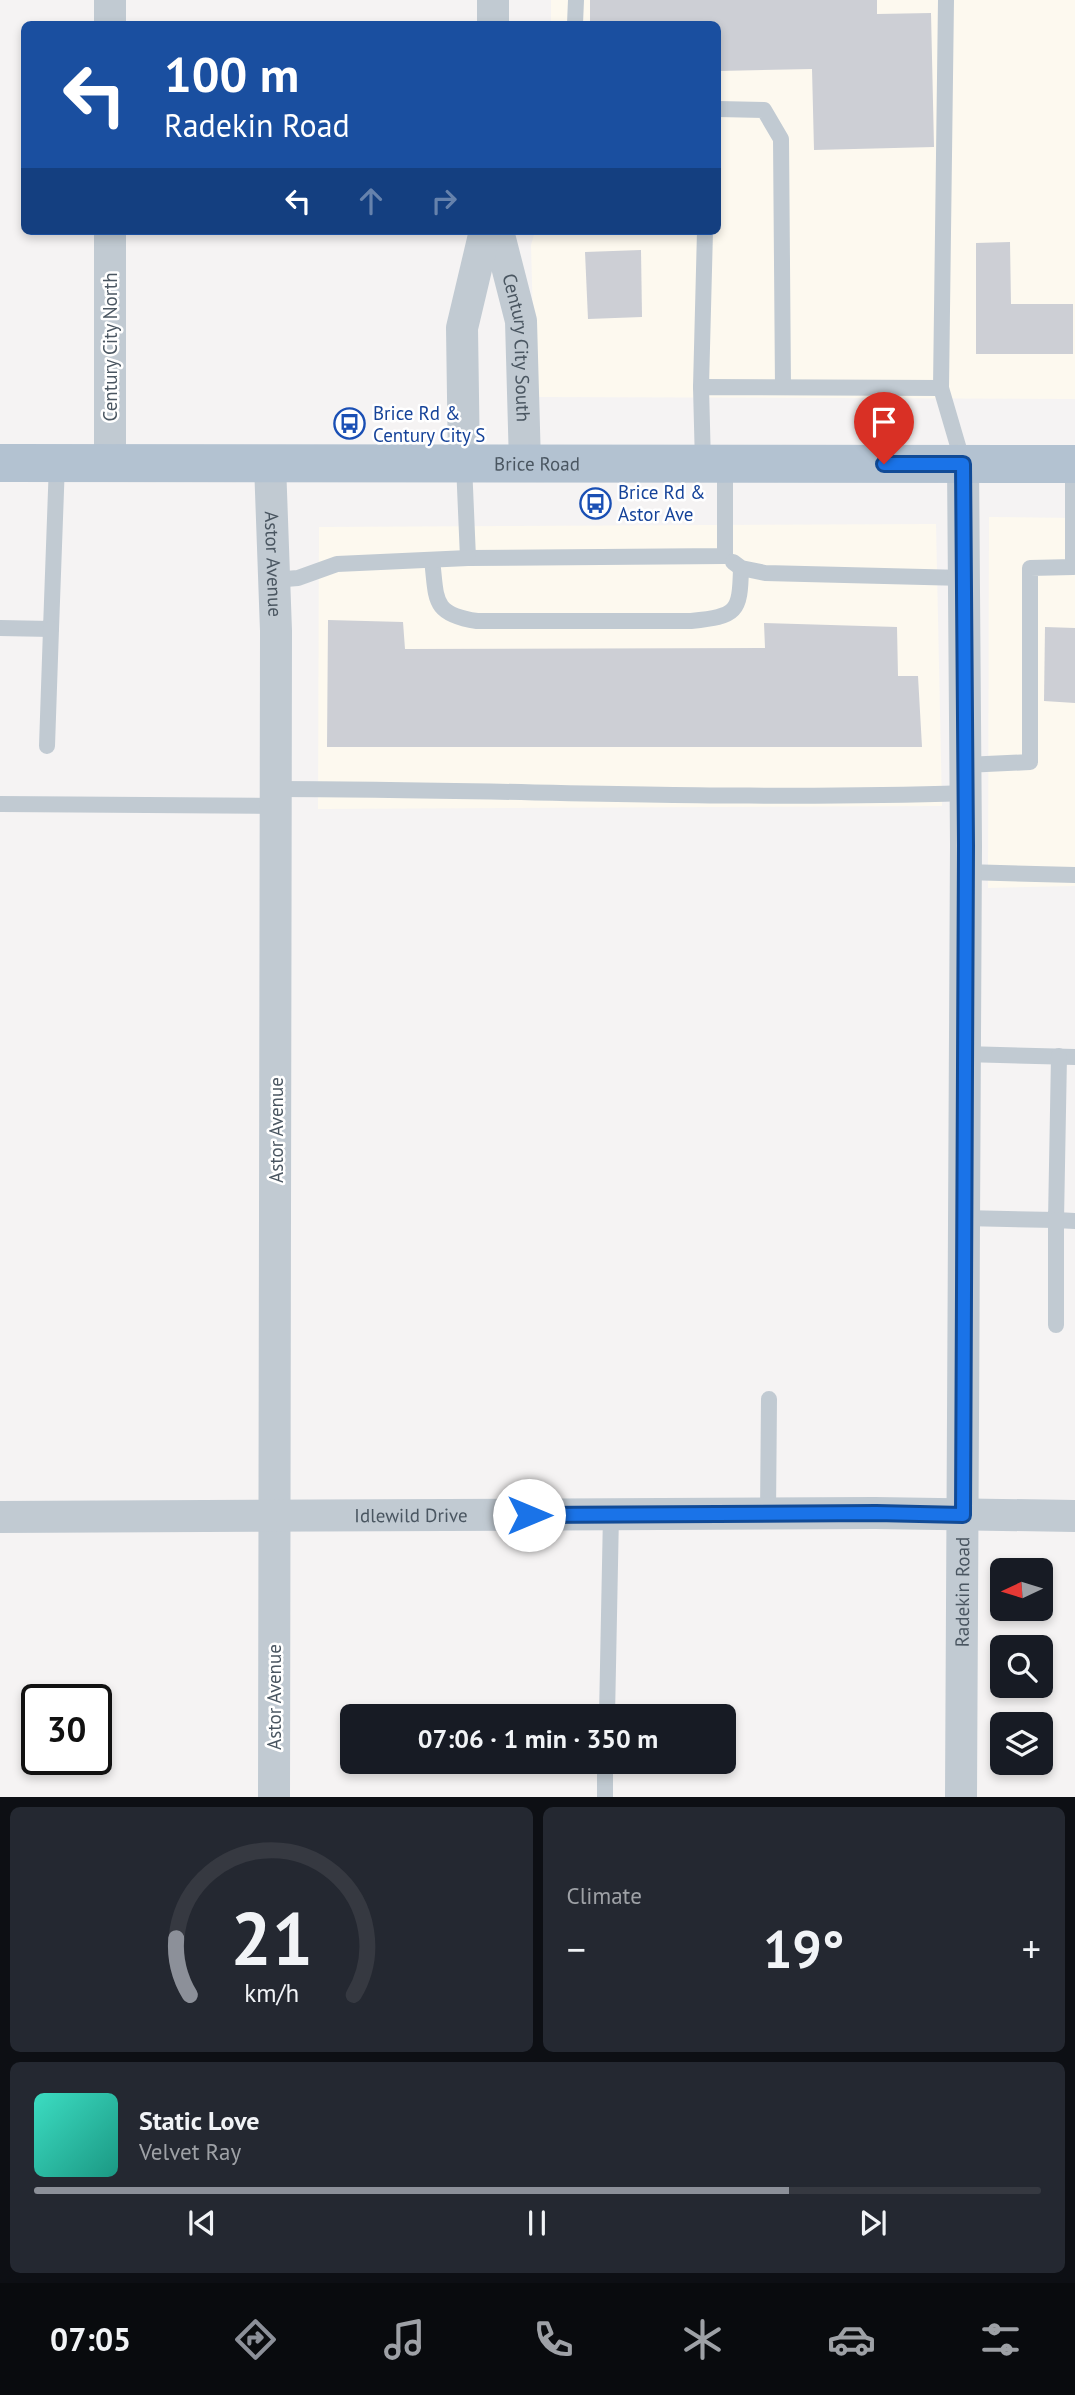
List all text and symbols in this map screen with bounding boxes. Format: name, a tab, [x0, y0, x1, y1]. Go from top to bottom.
text: 100 m	[164, 42, 299, 106]
icon: left	[49, 49, 140, 140]
text: Radekin Road	[164, 104, 350, 146]
icon: left	[279, 182, 317, 220]
icon: ahead	[352, 182, 390, 220]
icon: right	[425, 182, 463, 220]
street label: Century City South	[497, 271, 536, 422]
street label: Century City North	[98, 272, 122, 422]
pin	[854, 392, 914, 464]
place label: Brice Rd & Century City S	[373, 401, 485, 447]
icon: arrive	[865, 403, 903, 441]
bus stop icon: Brice Rd & Century City S	[333, 407, 367, 441]
street label: Brice Road	[494, 451, 580, 476]
place label: Brice Rd & Astor Ave	[618, 480, 706, 526]
bus stop icon: Brice Rd & Astor Ave	[578, 486, 612, 520]
street label: Astor Avenue	[260, 511, 287, 617]
street label: Astor Avenue	[264, 1077, 288, 1183]
position arrow	[492, 1478, 566, 1552]
street label: Idlewild Drive	[354, 1503, 468, 1527]
street label: Radekin Road	[950, 1537, 974, 1647]
north arrow	[990, 1558, 1054, 1620]
map controls	[990, 1558, 1053, 1775]
button: search	[990, 1635, 1053, 1698]
street label: Astor Avenue	[262, 1644, 286, 1750]
speed limit sign: 30	[21, 1684, 112, 1775]
button: layers	[990, 1712, 1053, 1775]
text: 07:06 · 1 min · 350 m	[418, 1722, 658, 1755]
text: Climate	[567, 1881, 642, 1910]
text: 21	[230, 1892, 313, 1986]
text: 19°	[763, 1915, 845, 1982]
text: −	[567, 1924, 586, 1973]
text: +	[1022, 1924, 1041, 1973]
text: km/h	[244, 1977, 299, 2009]
text: Static Love	[139, 2104, 260, 2137]
text: Velvet Ray	[139, 2137, 241, 2166]
icon: previous	[183, 2204, 221, 2242]
icon: pause	[518, 2204, 556, 2242]
icon: next	[854, 2204, 892, 2242]
icon: directions	[231, 2315, 280, 2364]
icon: music	[380, 2315, 429, 2364]
icon: phone	[529, 2315, 578, 2364]
icon: climate	[678, 2315, 727, 2364]
icon: car	[827, 2315, 876, 2364]
icon: filters	[976, 2315, 1025, 2364]
text: 07:05	[50, 2318, 131, 2360]

